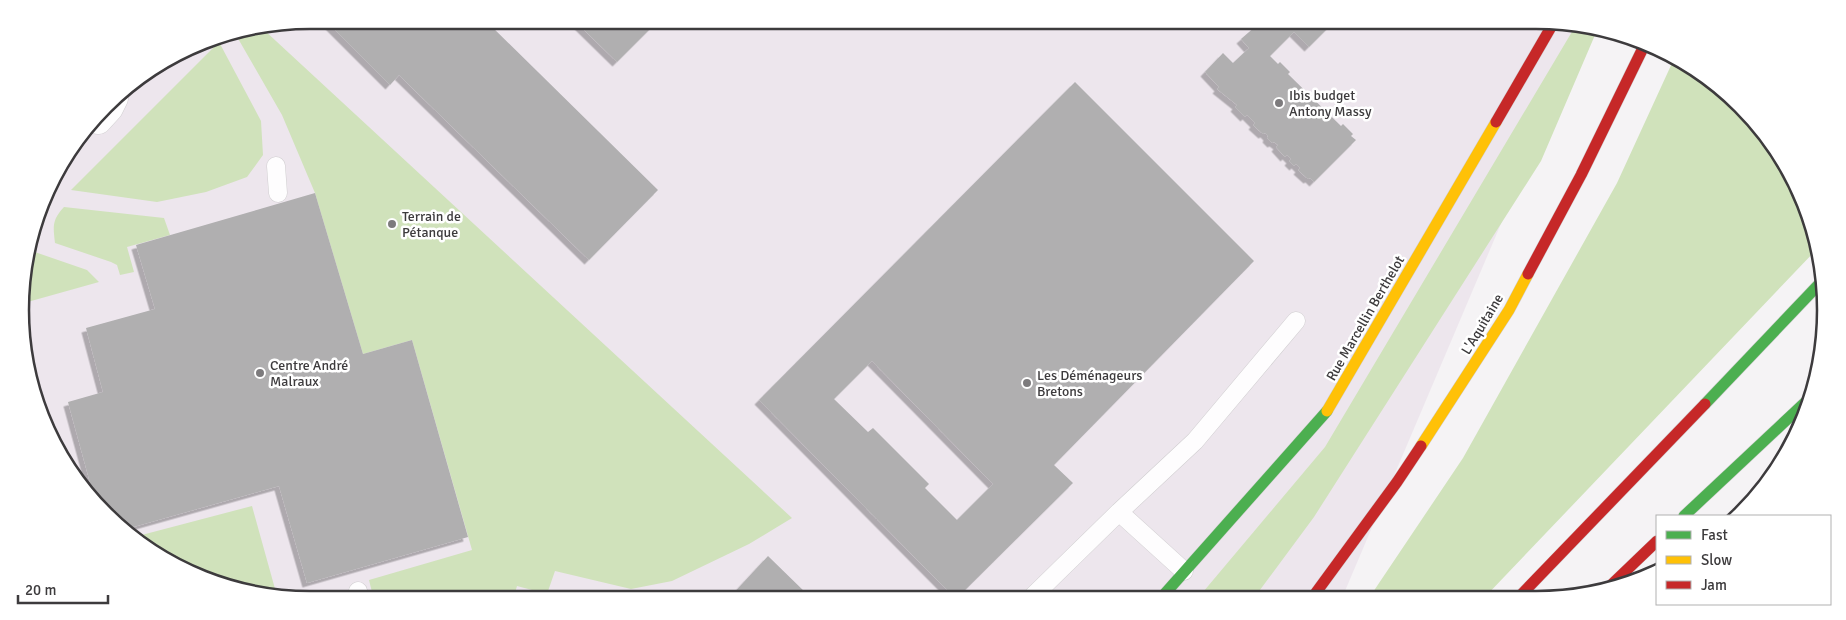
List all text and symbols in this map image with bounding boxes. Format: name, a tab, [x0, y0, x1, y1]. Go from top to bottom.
place label: Ibis budget Antony Massy	[1289, 87, 1372, 120]
marker: Ibis budget Antony Massy	[1273, 97, 1285, 109]
place label: Terrain de Pétanque	[402, 208, 461, 241]
marker: Terrain de Pétanque	[386, 218, 398, 230]
street label: Rue Marcellin Berthelot	[1323, 253, 1408, 384]
street label: L'Aquitaine	[1458, 291, 1507, 358]
place label: Centre André Malraux	[270, 357, 348, 390]
marker: Centre André Malraux	[254, 367, 266, 379]
place label: Les Déménageurs Bretons	[1037, 367, 1142, 400]
marker: Les Déménageurs Bretons	[1021, 377, 1033, 389]
legend	[1656, 515, 1831, 605]
text: Fast	[1701, 526, 1728, 544]
text: Slow	[1701, 551, 1732, 569]
scale bar	[18, 572, 108, 604]
text: Jam	[1701, 576, 1727, 594]
text: 20 m	[25, 581, 56, 599]

